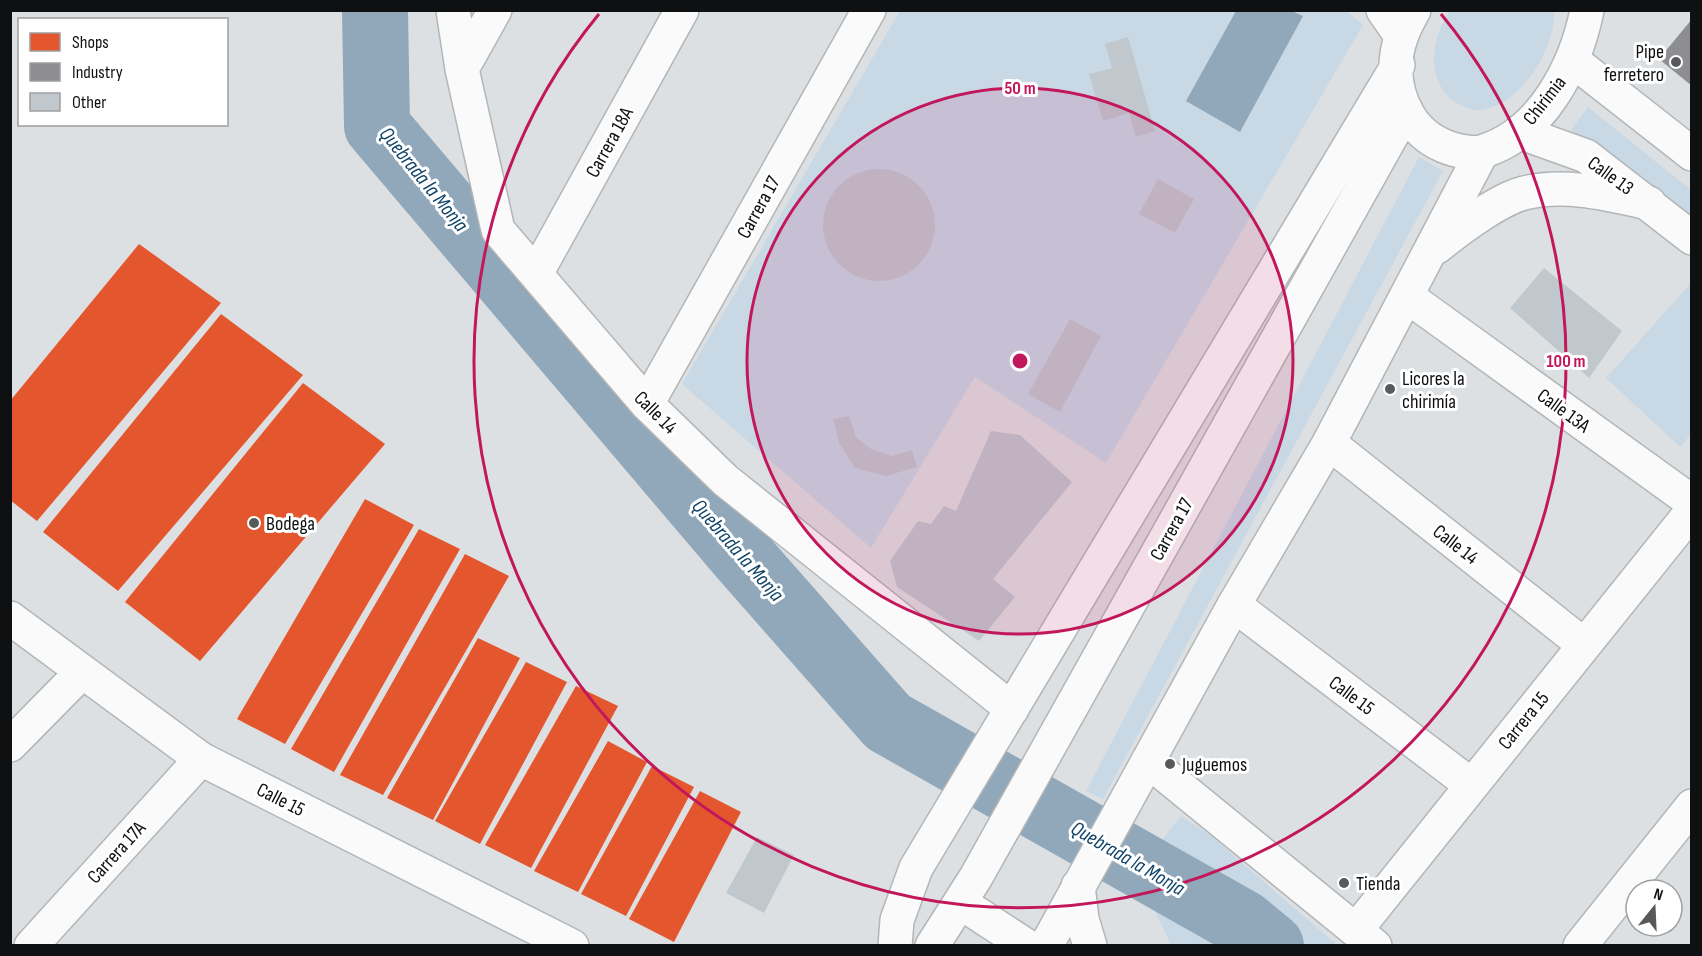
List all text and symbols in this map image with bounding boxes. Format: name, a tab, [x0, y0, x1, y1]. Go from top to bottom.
legend	[18, 18, 228, 126]
text: Shops	[72, 32, 109, 53]
place label: Pipe ferretero	[1604, 40, 1664, 87]
marker: Pipe ferretero	[1669, 55, 1683, 69]
text: Industry	[72, 62, 123, 83]
street label: Chirimia	[1518, 71, 1571, 130]
text: 50 m	[1004, 78, 1036, 99]
text: Other	[72, 92, 106, 113]
street label: Carrera 18A	[581, 103, 639, 182]
water label: Quebrada la Monja	[374, 122, 474, 237]
street label: Calle 13	[1583, 151, 1638, 201]
street label: Carrera 17	[732, 172, 786, 243]
centre of rings	[1010, 351, 1030, 371]
text: 100 m	[1547, 351, 1586, 372]
place label: Licores la chirimía	[1402, 367, 1465, 414]
marker: Licores la chirimía	[1383, 382, 1397, 396]
street label: Calle 13A	[1532, 384, 1595, 438]
street label: Calle 14	[629, 386, 682, 439]
water label: Quebrada la Monja	[686, 494, 789, 607]
street label: Carrera 17	[1145, 494, 1199, 565]
place label: Bodega	[266, 512, 315, 536]
marker: Bodega	[247, 516, 261, 530]
street label: Calle 14	[1428, 520, 1483, 570]
street label: Calle 15	[1324, 671, 1379, 721]
street label: Carrera 15	[1493, 687, 1554, 754]
place label: Juguemos	[1181, 753, 1247, 777]
marker: Juguemos	[1163, 757, 1177, 771]
street label: Calle 15	[252, 778, 309, 822]
street label: Carrera 17A	[82, 816, 151, 889]
water label: Quebrada la Monja	[1066, 816, 1190, 901]
place label: Tienda	[1356, 872, 1400, 896]
marker: Tienda	[1337, 876, 1351, 890]
north arrow	[1624, 878, 1684, 938]
text: N	[1651, 885, 1665, 906]

